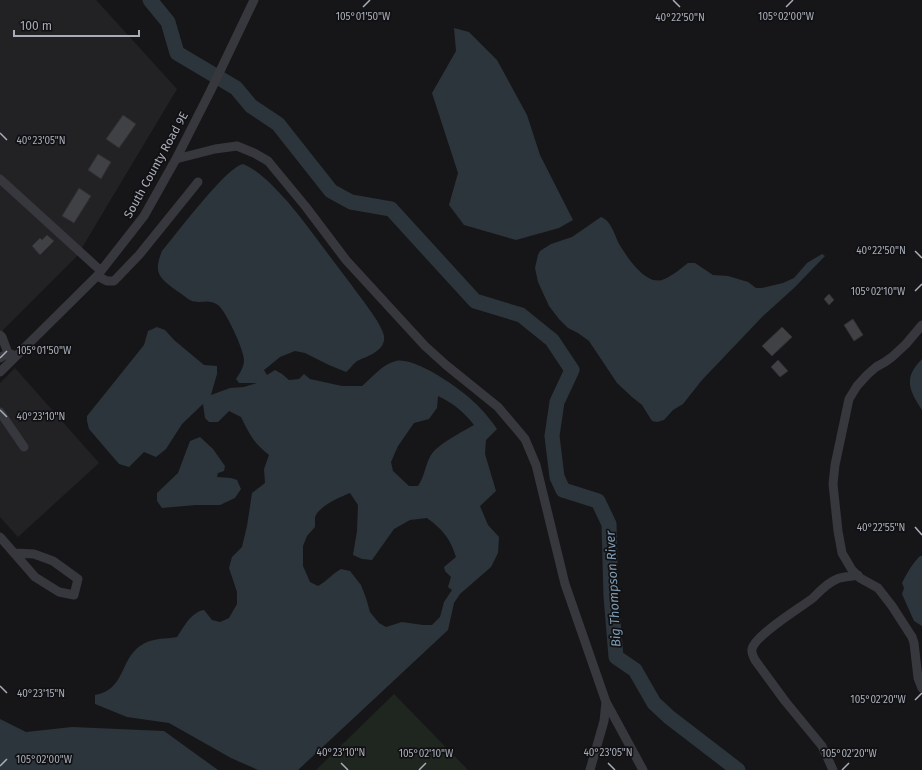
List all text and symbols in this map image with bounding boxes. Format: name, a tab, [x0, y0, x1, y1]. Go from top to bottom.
text: 105°01'50"W	[336, 11, 391, 23]
text: 105°02'00"W	[758, 11, 815, 23]
scale bar	[14, 12, 139, 38]
text: 40°22'50"N	[655, 12, 705, 24]
text: 100 m	[20, 19, 52, 33]
street label: South County Road 9E	[121, 109, 191, 221]
text: 40°23'05"N	[16, 135, 66, 147]
text: 40°22'50"N	[856, 245, 906, 257]
text: 105°02'10"W	[851, 286, 906, 298]
text: 105°01'50"W	[17, 345, 72, 357]
text: 40°23'10"N	[17, 411, 65, 423]
text: 40°22'55"N	[857, 522, 905, 534]
water label: Big Thompson River	[602, 529, 624, 648]
text: 40°23'15"N	[17, 688, 65, 700]
text: 105°02'20"W	[850, 694, 906, 706]
text: 40°23'10"N	[317, 747, 365, 759]
text: 40°23'05"N	[583, 747, 633, 759]
text: 105°02'10"W	[399, 748, 454, 760]
text: 105°02'20"W	[821, 748, 877, 760]
text: 105°02'00"W	[16, 754, 73, 766]

